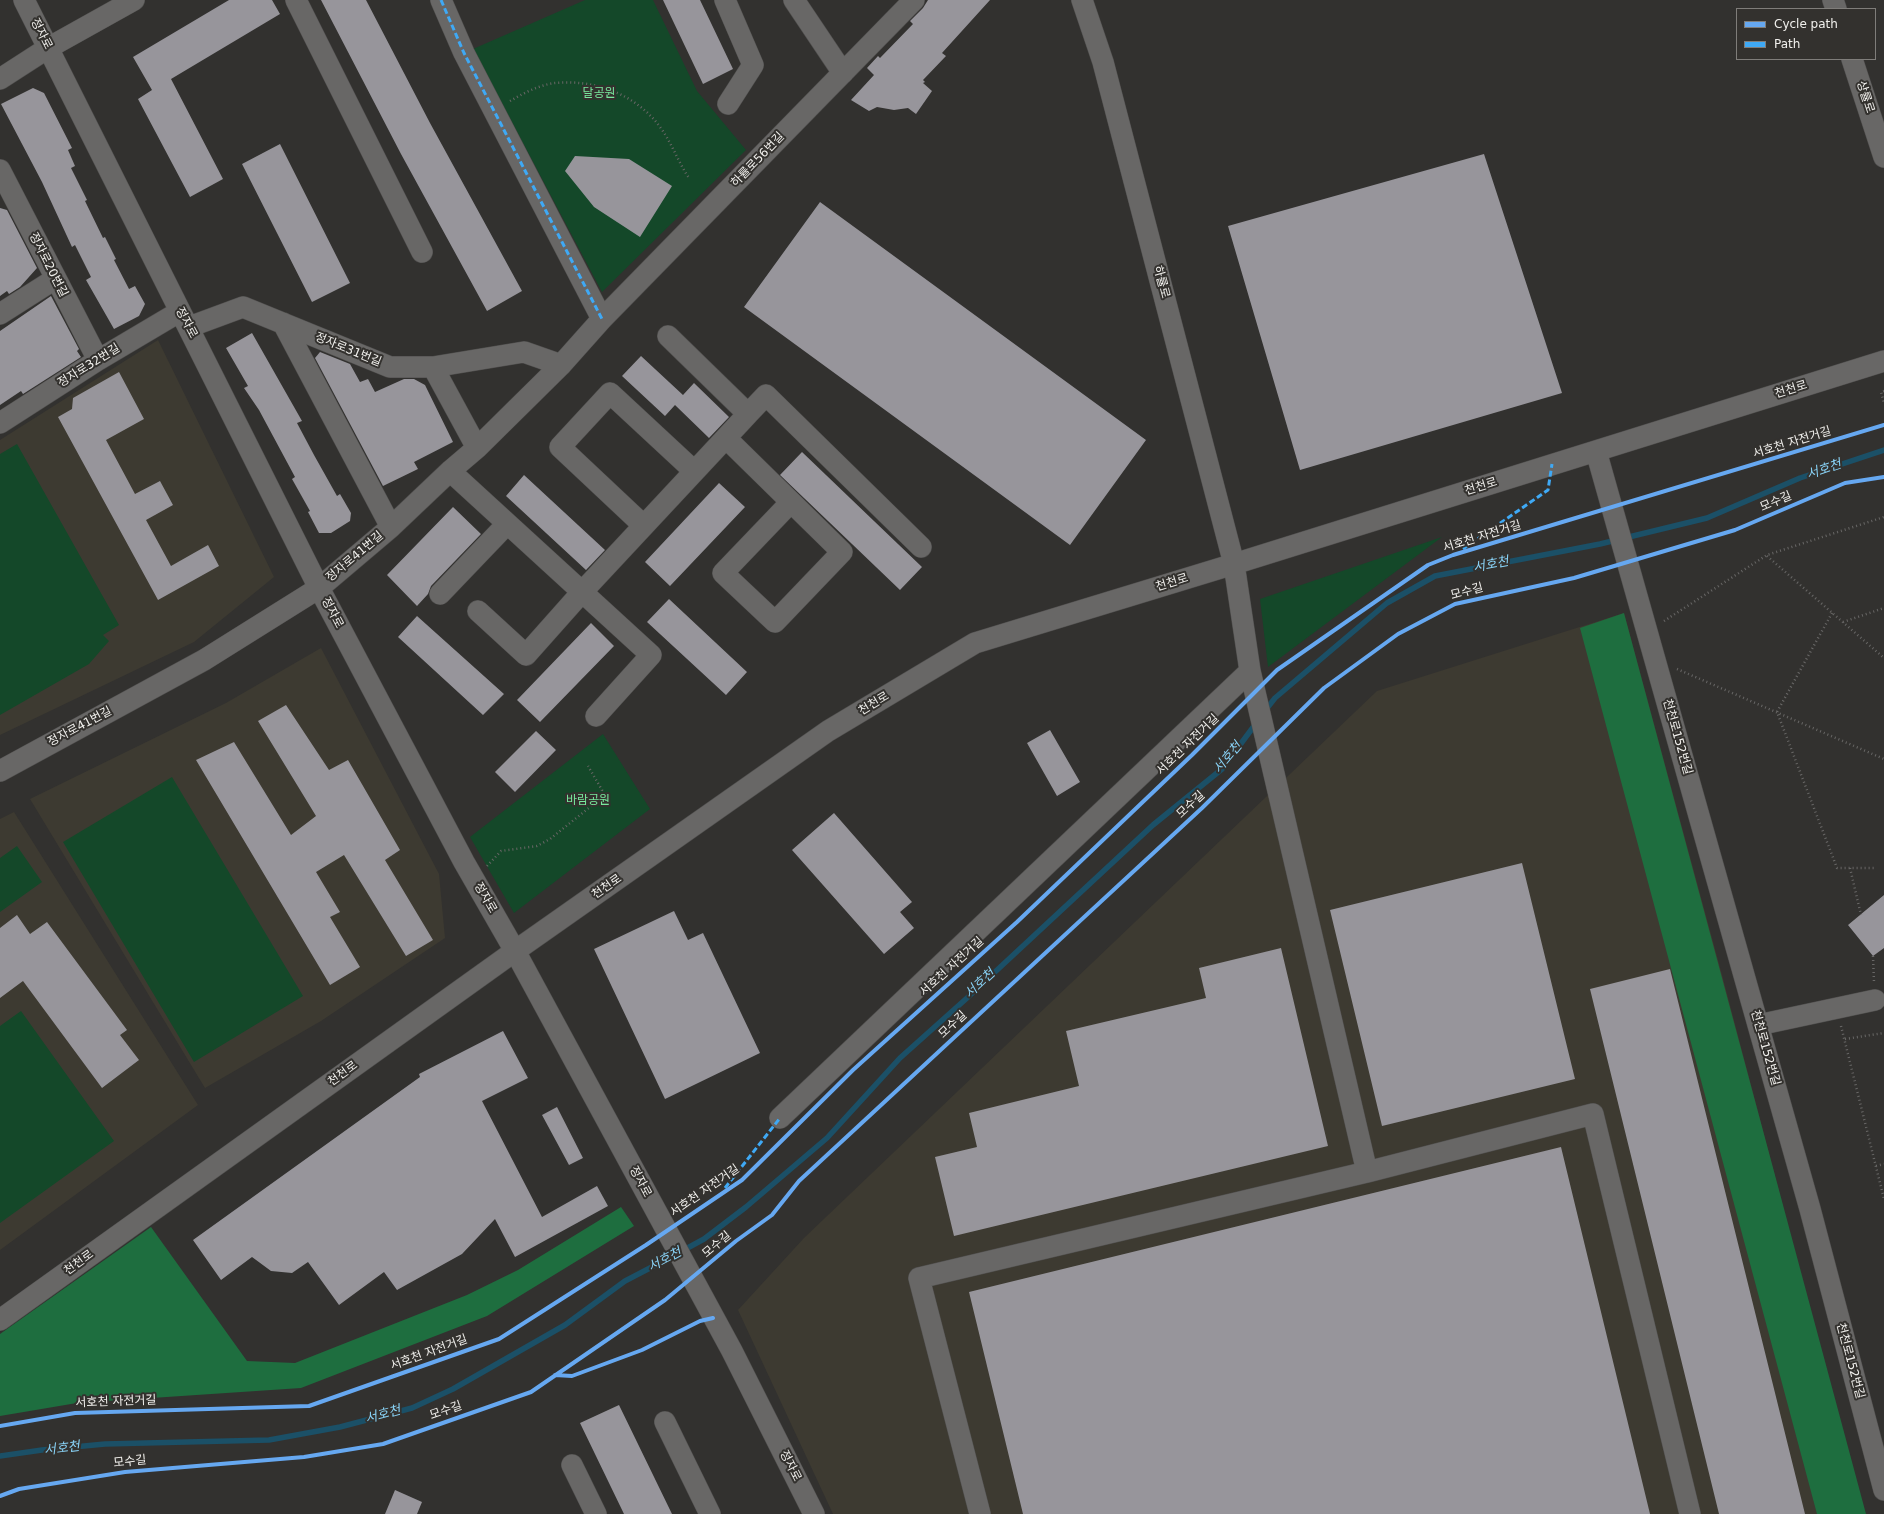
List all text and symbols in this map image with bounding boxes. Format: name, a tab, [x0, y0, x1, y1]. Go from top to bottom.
legend	[1736, 8, 1876, 60]
street label: 정자로	[27, 16, 55, 52]
text: Cycle path	[1774, 17, 1838, 31]
text: Path	[1774, 37, 1800, 51]
street label: 상률로	[1853, 79, 1877, 115]
park label: 달공원	[582, 87, 616, 101]
street label: 하률로56번길	[728, 130, 788, 190]
street label: 정자로20번길	[26, 230, 70, 300]
street label: 하률로	[1150, 264, 1172, 300]
street label: 정자로	[172, 305, 200, 341]
street label: 정자로31번길	[313, 330, 383, 370]
street label: 정자로32번길	[55, 341, 123, 391]
street label: 천천로	[1773, 378, 1809, 402]
street label: 서호천 자전거길	[1751, 424, 1833, 462]
water label: 서호천	[1804, 457, 1844, 483]
street label: 천천로	[1463, 475, 1499, 499]
street label: 모수길	[1758, 489, 1794, 515]
street label: 서호천 자전거길	[1441, 518, 1523, 556]
street label: 정자로41번길	[323, 529, 387, 585]
water label: 서호천	[1472, 554, 1510, 576]
street label: 천천로	[1154, 571, 1190, 595]
street label: 모수길	[1449, 581, 1485, 603]
street label: 정자로	[318, 595, 346, 631]
street label: 천천로	[856, 689, 892, 719]
street label: 천천로152번길	[1659, 697, 1695, 777]
street label: 정자로41번길	[46, 704, 114, 750]
street label: 서호천 자전거길	[1154, 712, 1222, 778]
water label: 서호천	[1210, 739, 1246, 777]
street label: 모수길	[1174, 788, 1208, 822]
park label: 바람공원	[566, 794, 610, 808]
street label: 천천로	[589, 872, 625, 902]
street label: 정자로	[470, 880, 500, 916]
street label: 서호천 자전거길	[917, 935, 987, 999]
water label: 서호천	[962, 966, 998, 1002]
street label: 모수길	[936, 1008, 970, 1042]
street label: 천천로152번길	[1747, 1008, 1783, 1088]
street label: 천천로	[325, 1058, 361, 1090]
street label: 서호천 자전거길	[668, 1162, 742, 1220]
street label: 정자로	[626, 1164, 654, 1200]
street label: 모수길	[700, 1229, 734, 1261]
water label: 서호천	[645, 1245, 685, 1275]
street label: 천천로	[61, 1247, 97, 1279]
street label: 천천로152번길	[1833, 1321, 1867, 1401]
street label: 서호천 자전거길	[388, 1332, 470, 1374]
street label: 서호천 자전거길	[75, 1393, 157, 1411]
street label: 모수길	[428, 1399, 464, 1423]
water label: 서호천	[364, 1403, 402, 1427]
water label: 서호천	[43, 1439, 81, 1459]
street label: 정자로	[776, 1448, 804, 1484]
street label: 모수길	[113, 1453, 147, 1471]

